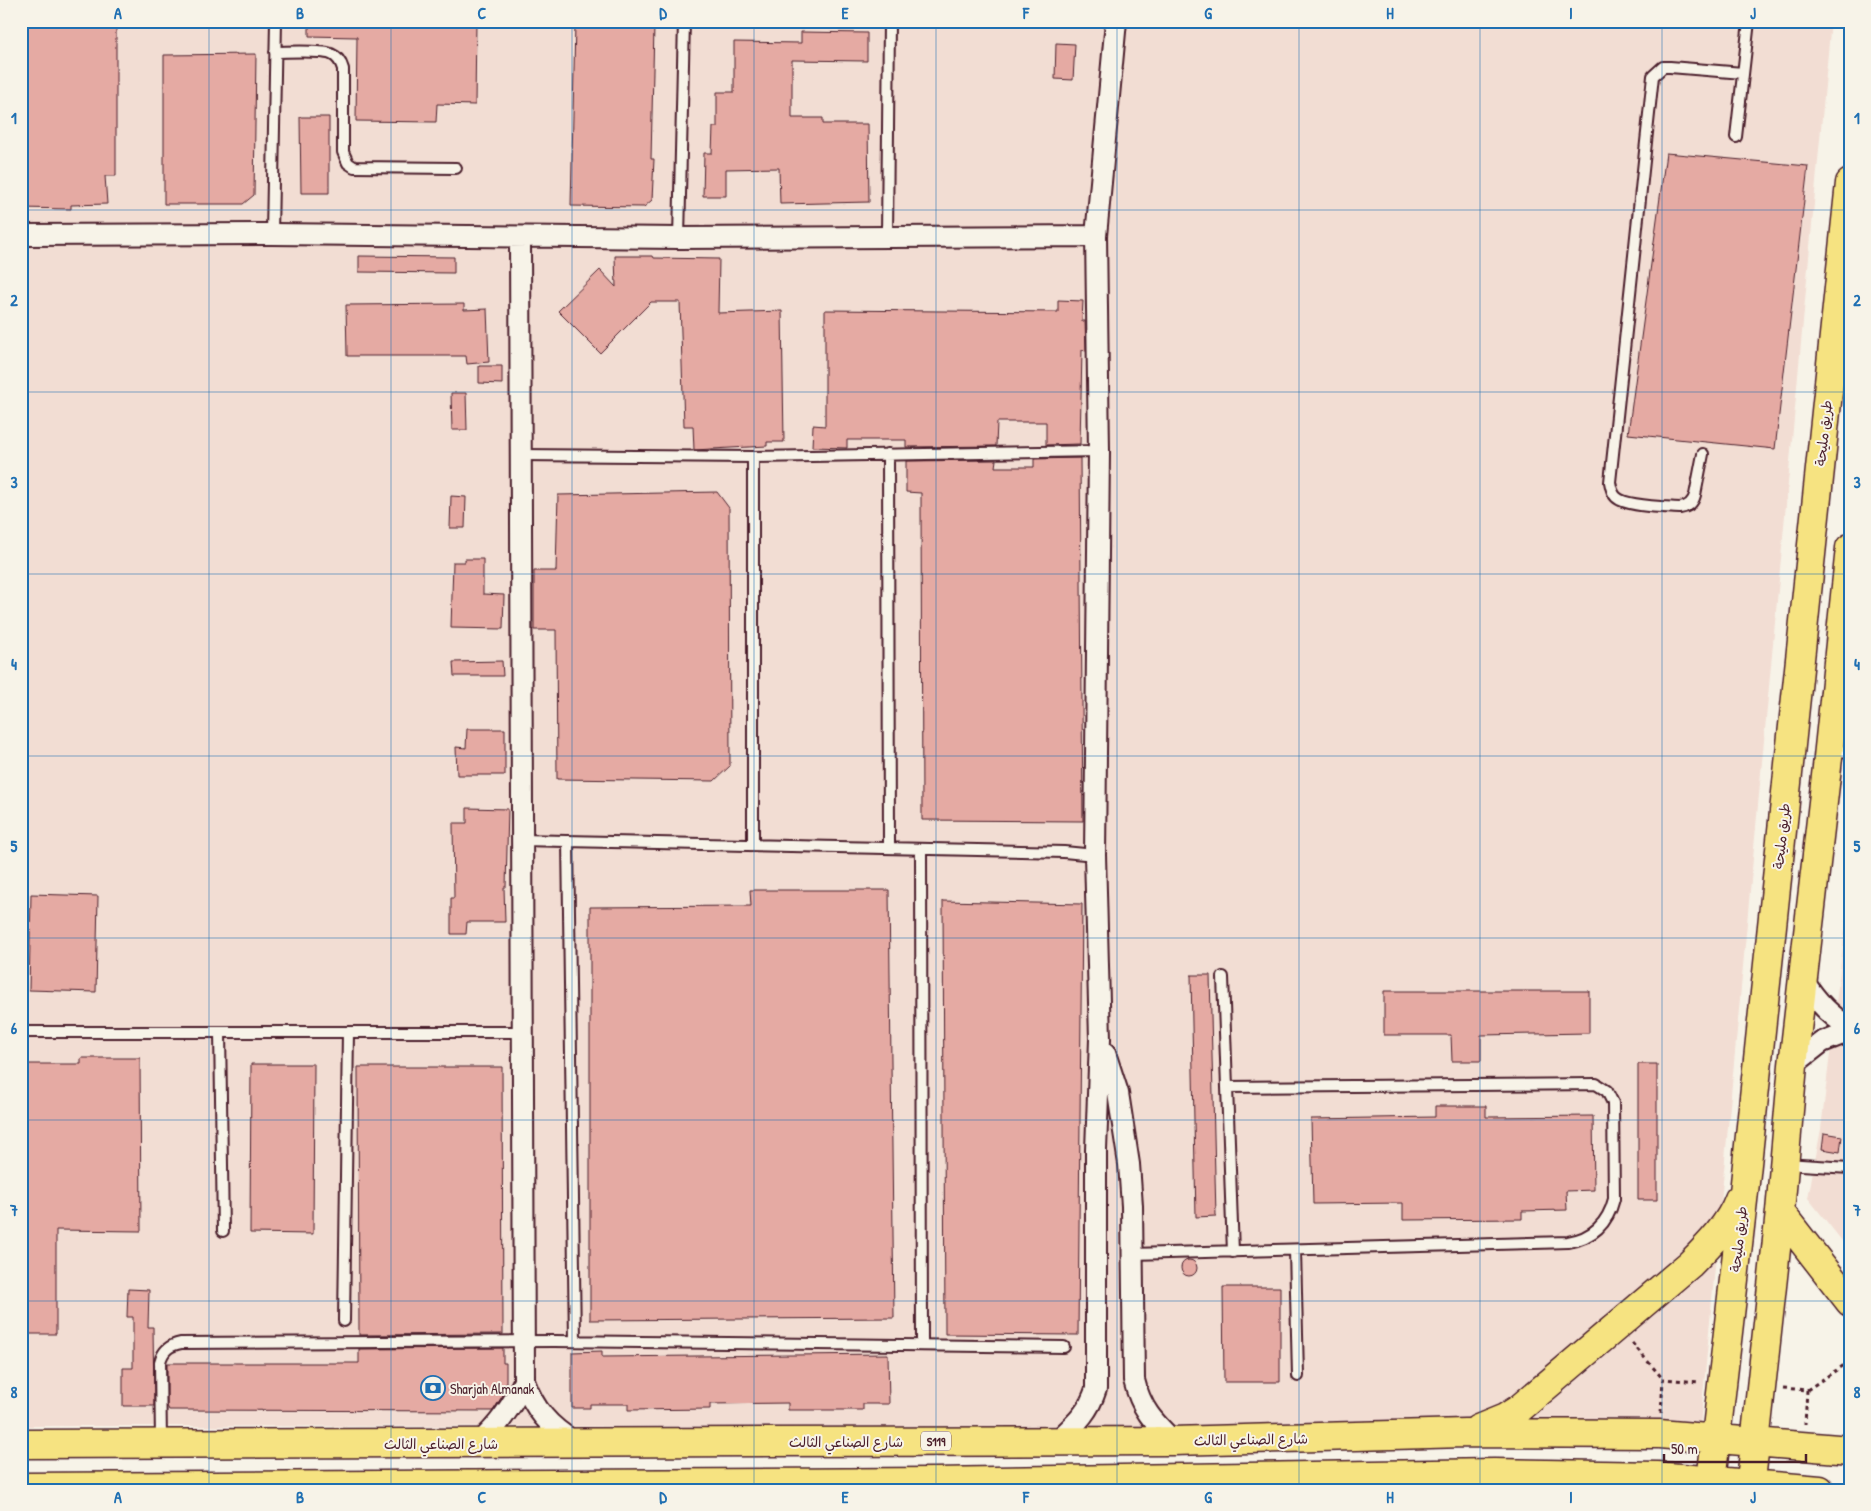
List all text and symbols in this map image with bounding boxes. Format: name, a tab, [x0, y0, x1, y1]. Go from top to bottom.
text: A	[114, 2, 122, 24]
text: B	[296, 2, 304, 24]
text: C	[478, 2, 487, 24]
text: D	[659, 2, 667, 24]
text: E	[841, 2, 849, 24]
text: F	[1022, 2, 1030, 24]
text: G	[1204, 2, 1212, 24]
text: H	[1386, 2, 1394, 24]
text: I	[1569, 2, 1573, 24]
text: J	[1750, 2, 1756, 24]
text: 1	[11, 107, 17, 129]
text: 1	[1854, 107, 1860, 129]
text: 2	[10, 289, 18, 311]
text: 2	[1853, 289, 1861, 311]
street label: طريق مليحة	[1810, 399, 1836, 467]
text: 3	[10, 471, 18, 493]
text: 3	[1853, 471, 1861, 493]
text: 4	[11, 653, 17, 675]
text: 4	[1854, 653, 1860, 675]
street label: طريق مليحة	[1768, 802, 1794, 870]
text: 5	[11, 835, 18, 857]
text: 5	[1854, 835, 1861, 857]
text: 6	[11, 1017, 18, 1039]
text: 6	[1854, 1017, 1861, 1039]
text: 7	[9, 1199, 18, 1221]
text: 7	[1852, 1199, 1861, 1221]
street label: طريق مليحة	[1725, 1205, 1751, 1273]
bank icon: Sharjah Almanak	[420, 1375, 446, 1401]
place label: Sharjah Almanak	[450, 1379, 534, 1399]
text: 8	[11, 1381, 18, 1403]
text: 8	[1854, 1381, 1861, 1403]
street label: شارع الصناعي الثالث	[1194, 1429, 1308, 1453]
scale bar	[1664, 1431, 1806, 1463]
street label: شارع الصناعي الثالث	[789, 1432, 903, 1455]
road number: S119	[921, 1432, 951, 1450]
street label: شارع الصناعي الثالث	[384, 1434, 498, 1457]
text: 50 m	[1671, 1438, 1698, 1459]
text: A	[114, 1486, 122, 1508]
text: B	[296, 1486, 304, 1508]
text: C	[478, 1486, 487, 1508]
text: D	[659, 1486, 667, 1508]
text: E	[841, 1486, 849, 1508]
text: F	[1022, 1486, 1030, 1508]
text: G	[1204, 1486, 1212, 1508]
text: H	[1386, 1486, 1394, 1508]
text: I	[1569, 1486, 1573, 1508]
text: J	[1750, 1486, 1756, 1508]

